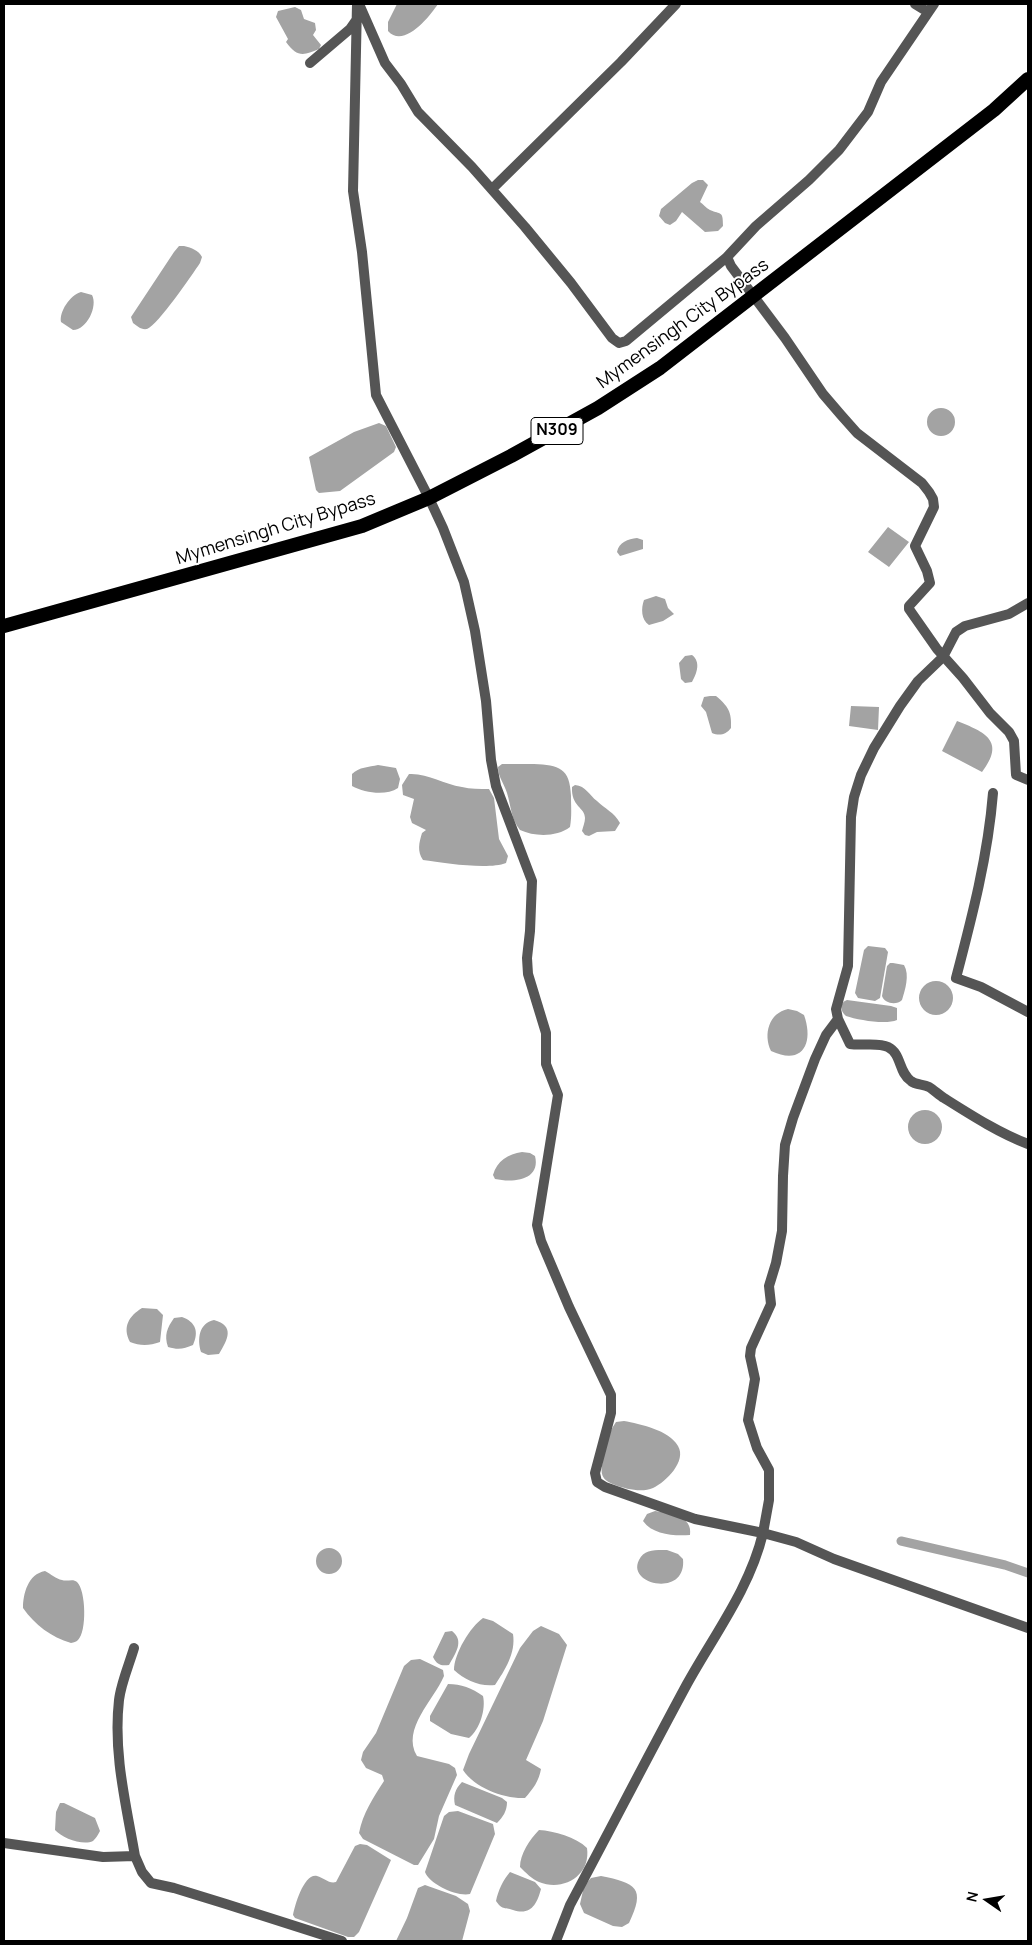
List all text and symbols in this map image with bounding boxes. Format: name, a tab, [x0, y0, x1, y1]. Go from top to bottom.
street label: Mymensingh City Bypass	[593, 254, 773, 394]
road number: N309	[531, 418, 583, 444]
street label: Mymensingh City Bypass	[174, 488, 378, 570]
north arrow	[962, 1875, 1012, 1925]
text: N	[962, 1889, 982, 1904]

